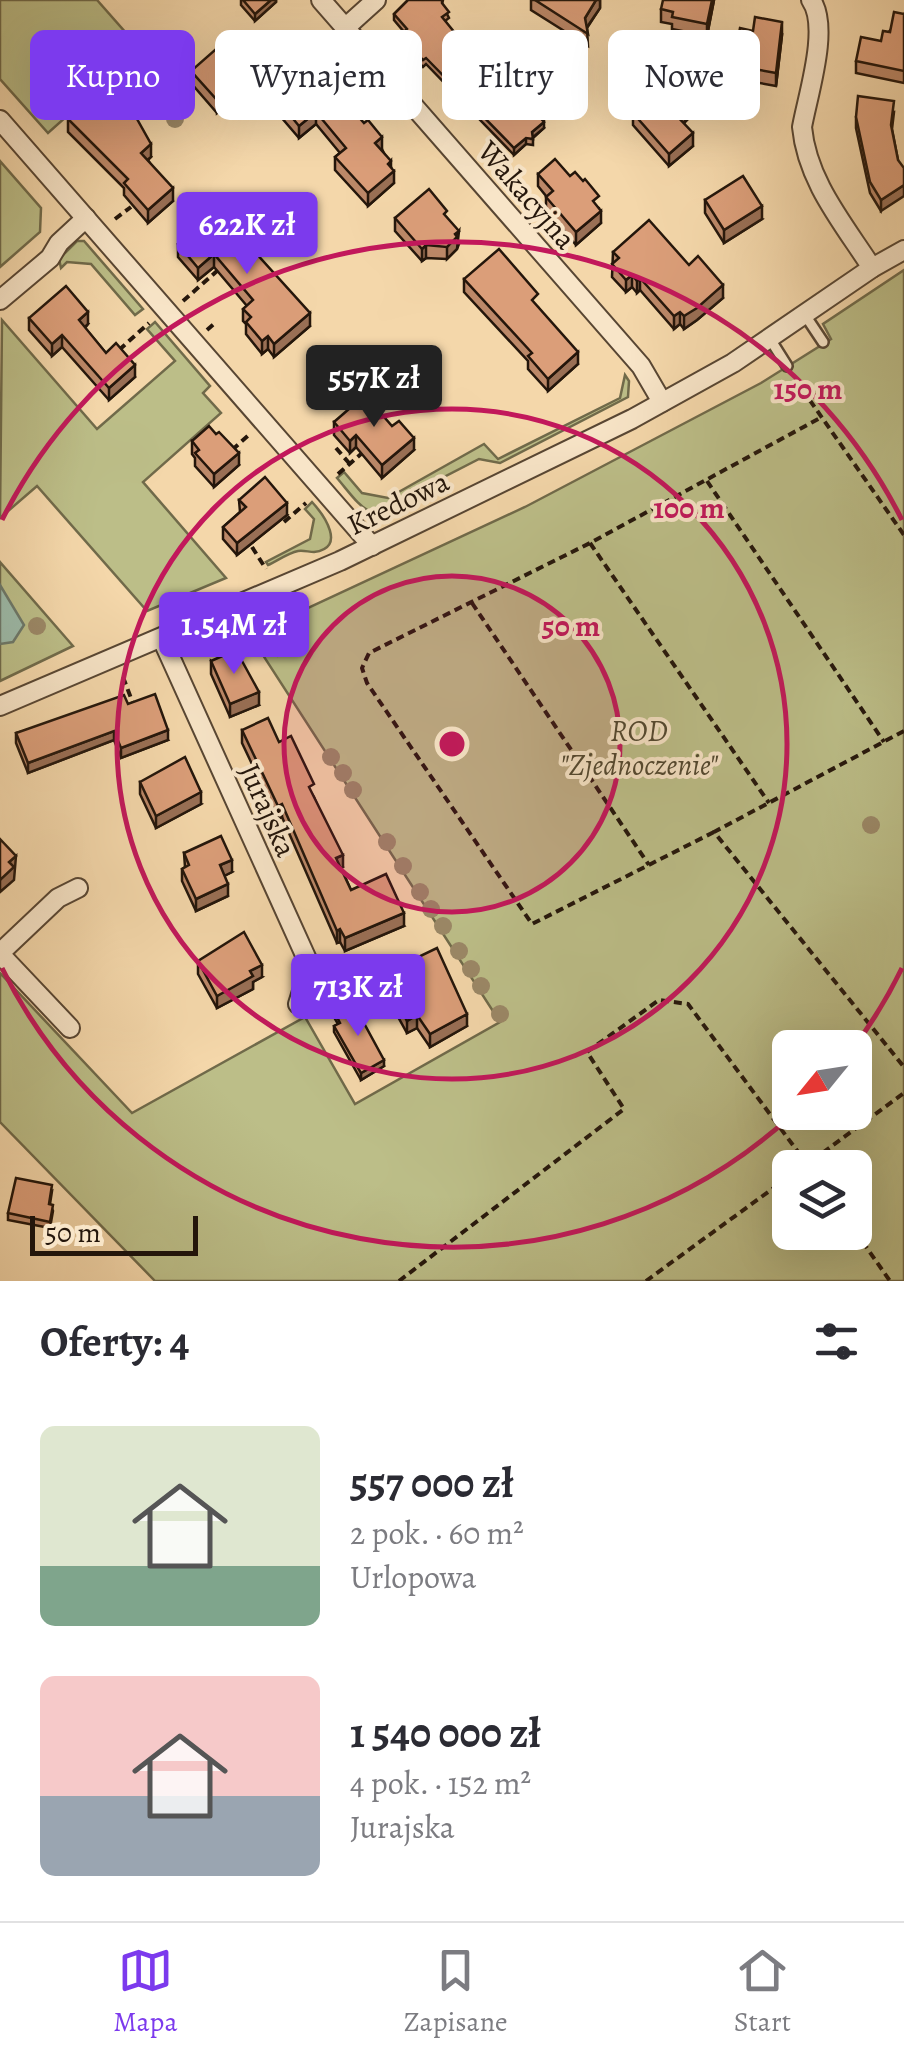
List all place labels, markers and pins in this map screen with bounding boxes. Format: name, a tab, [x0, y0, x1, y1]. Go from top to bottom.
pin: 622K zł	[155, 192, 339, 277]
pin: 557K zł	[282, 345, 466, 430]
pin: 1.54M zł	[131, 592, 337, 677]
centre of rings	[434, 726, 470, 762]
pin: 713K zł	[266, 954, 450, 1039]

